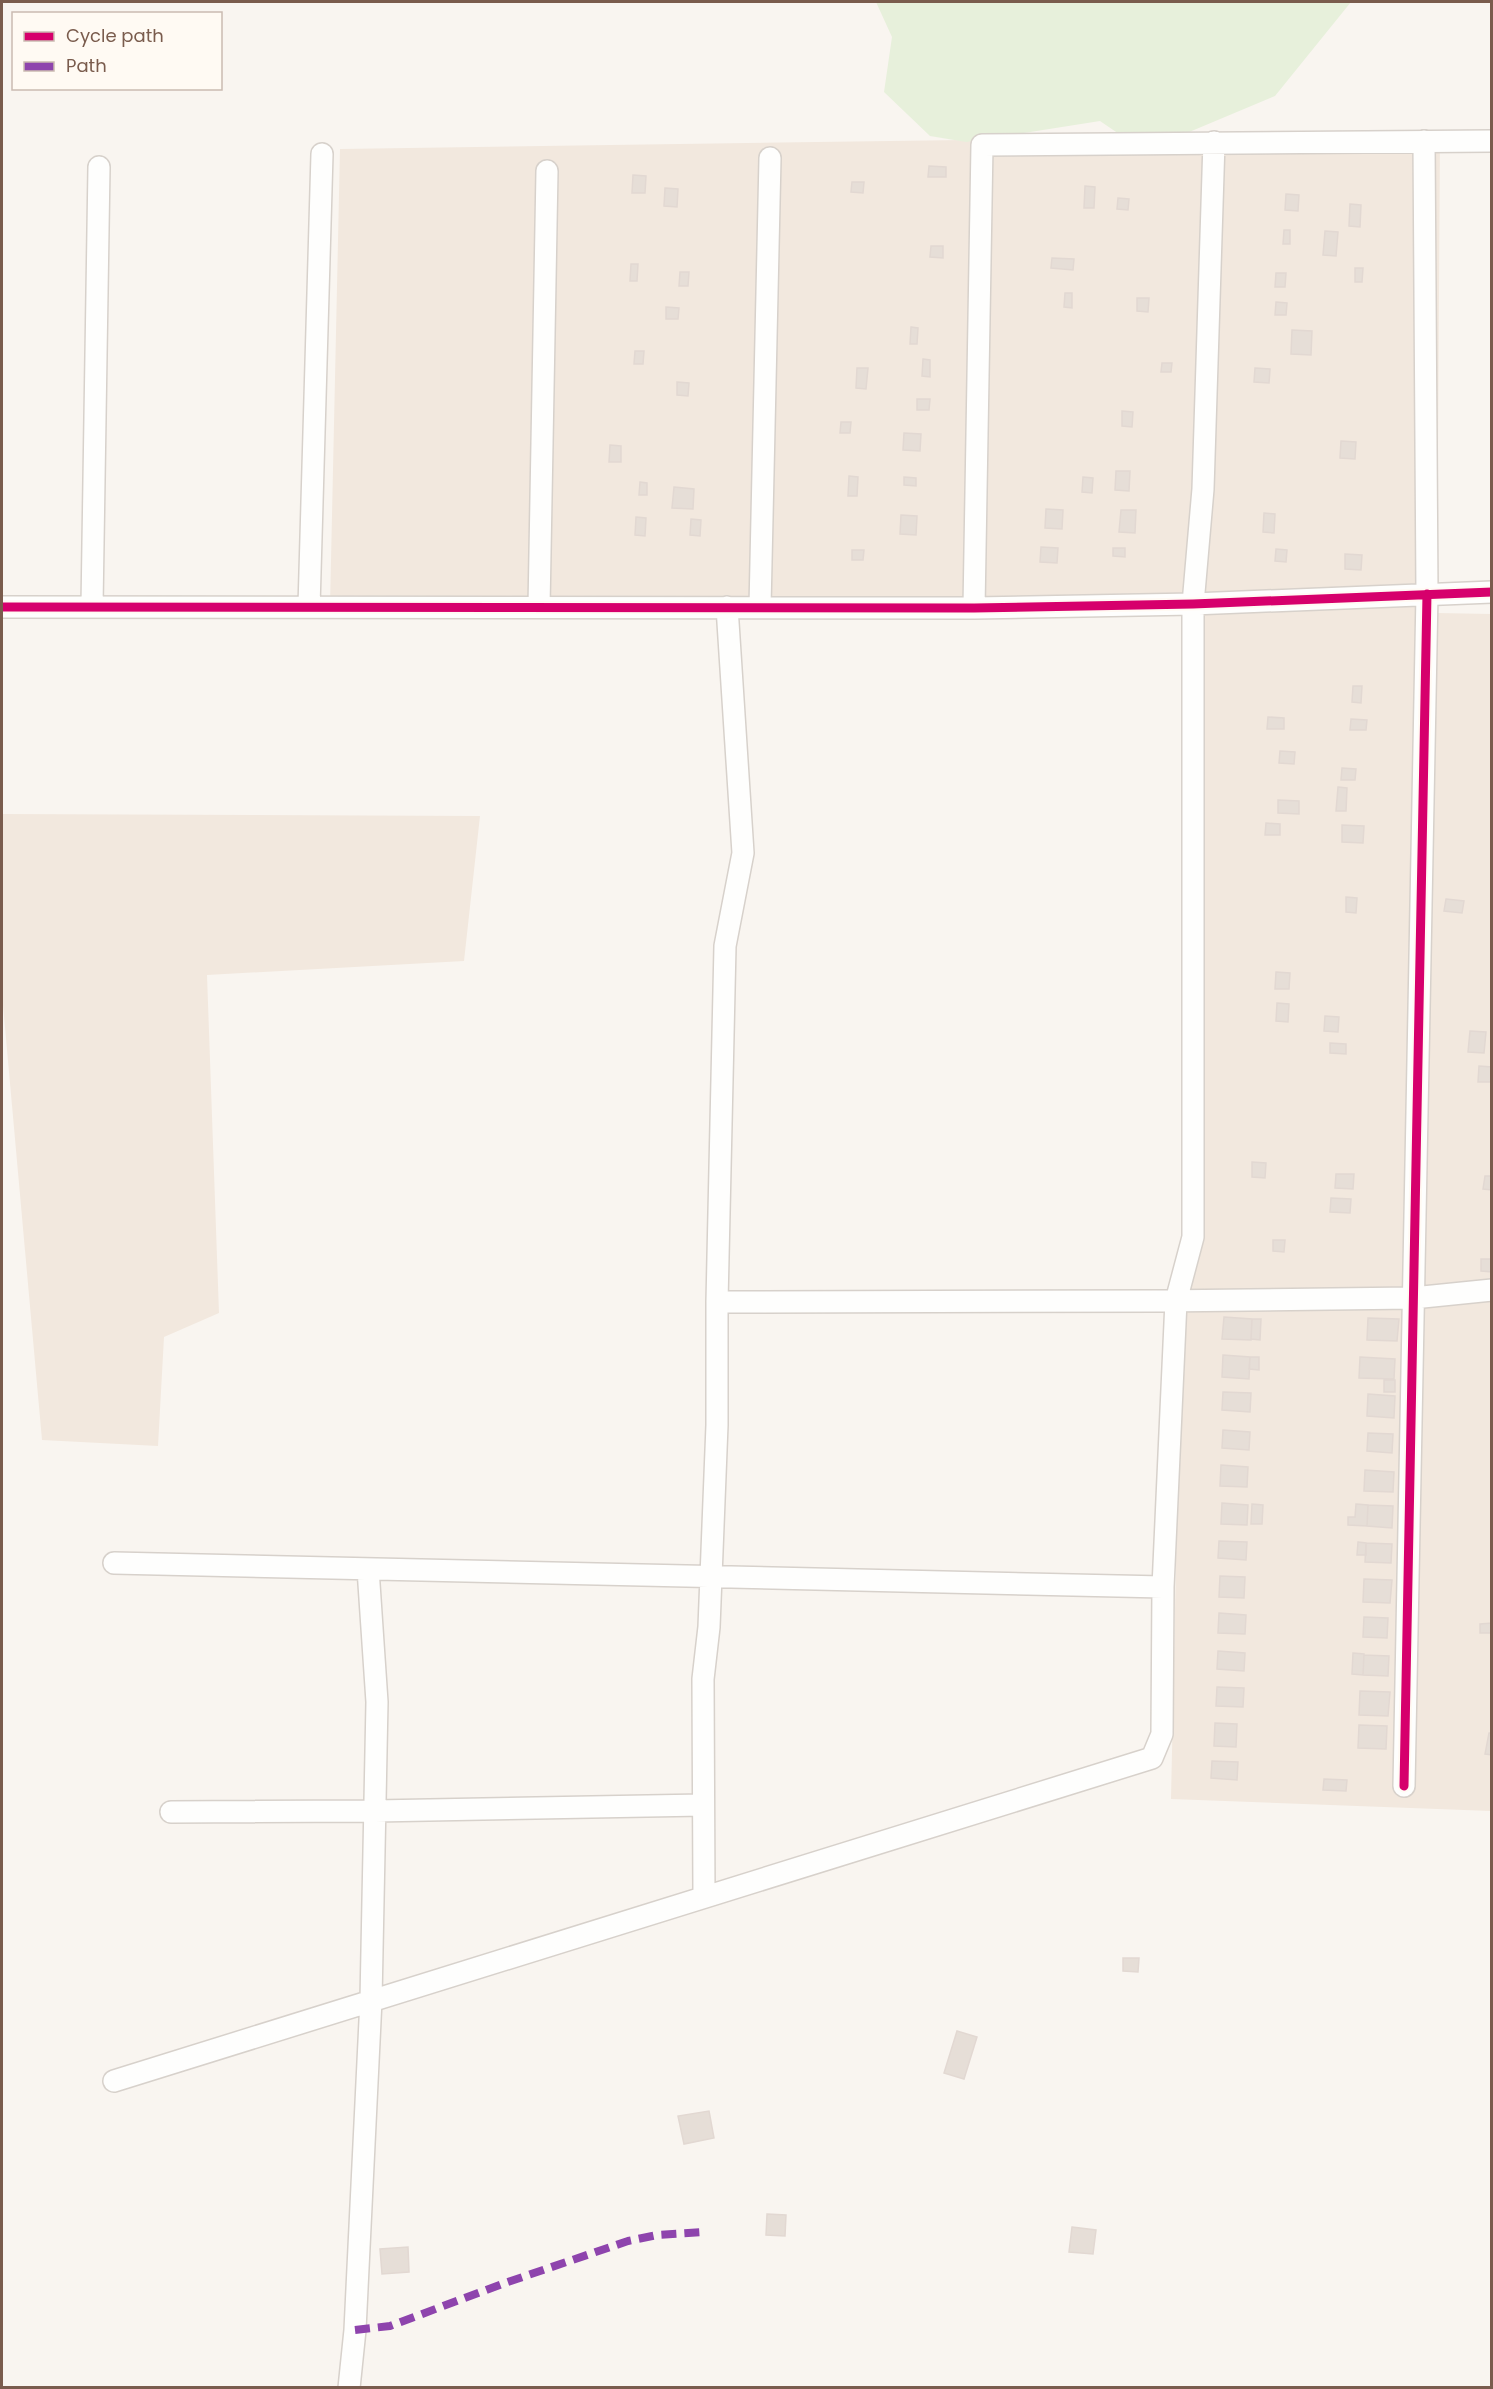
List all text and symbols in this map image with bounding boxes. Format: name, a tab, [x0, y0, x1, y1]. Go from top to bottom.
legend	[12, 12, 222, 90]
text: Cycle path	[66, 23, 164, 48]
text: Path	[66, 53, 107, 78]

